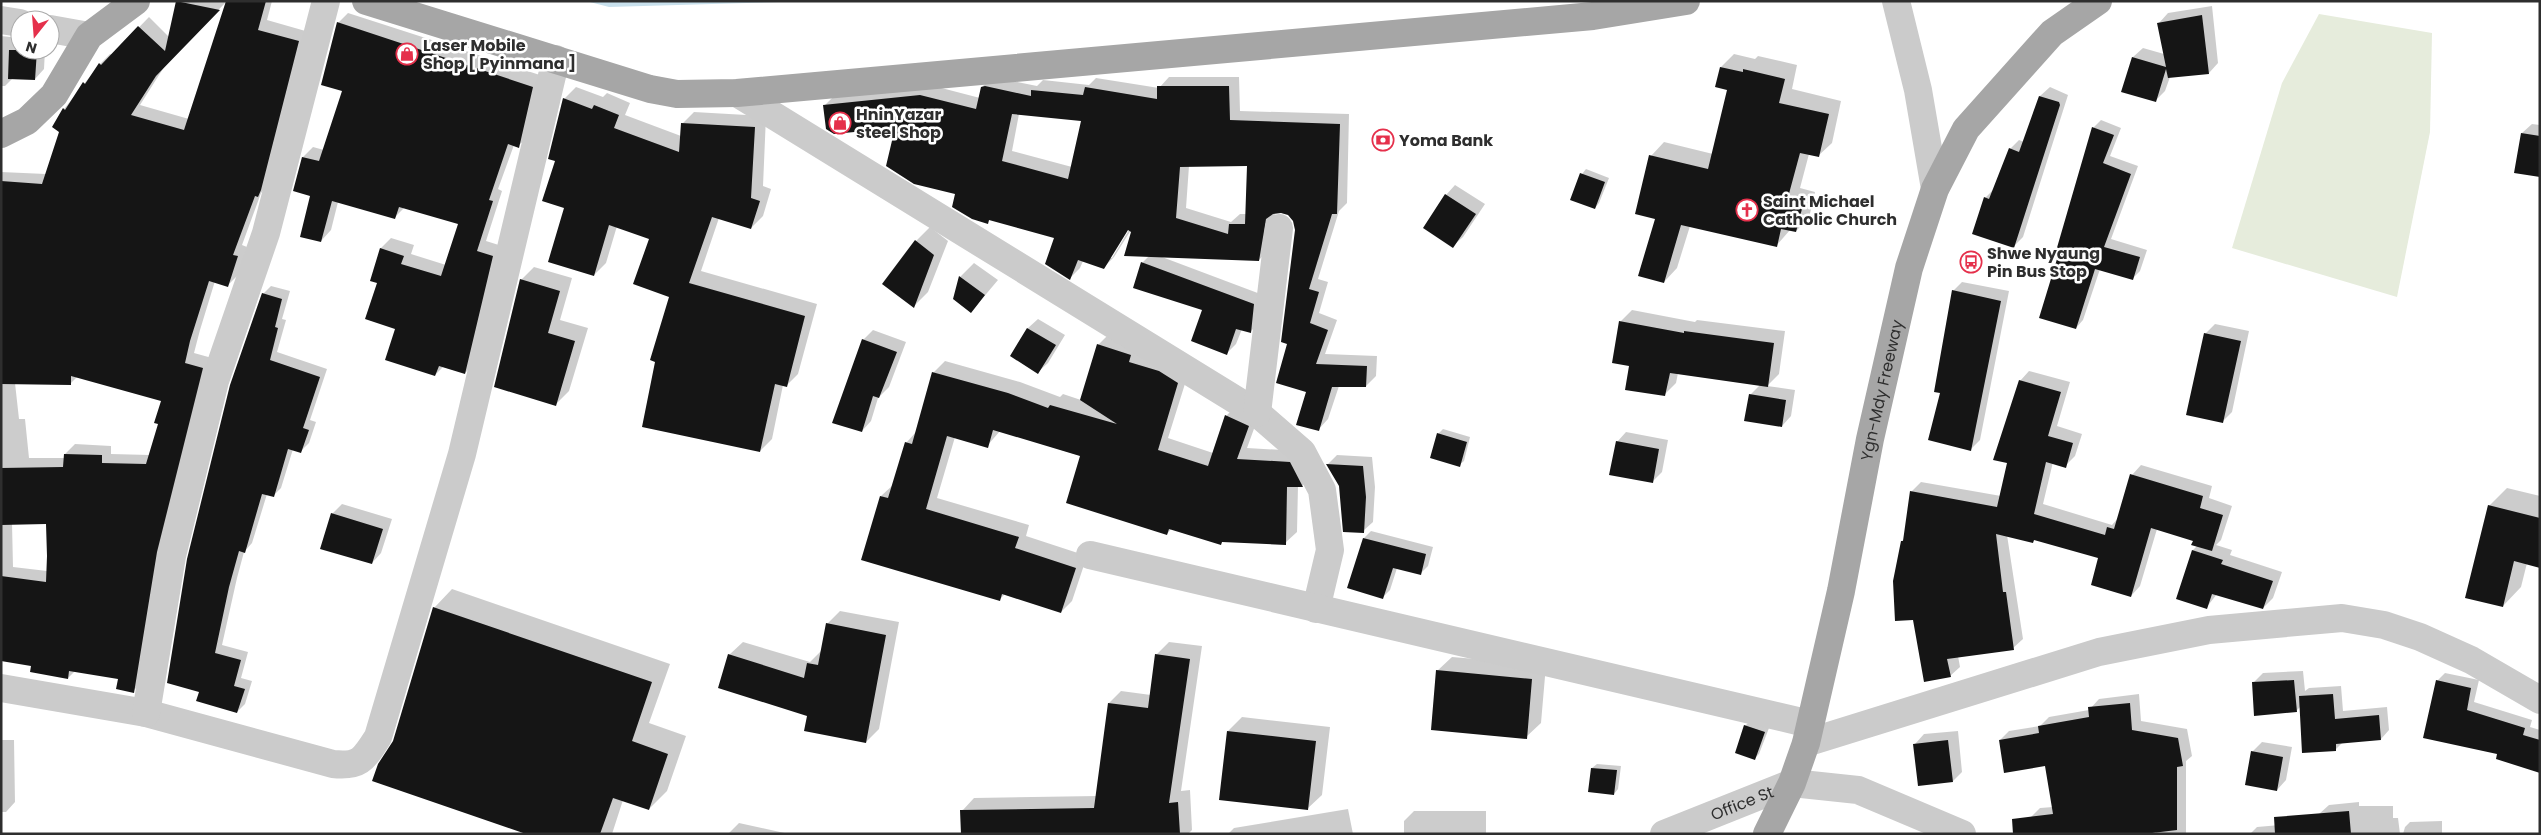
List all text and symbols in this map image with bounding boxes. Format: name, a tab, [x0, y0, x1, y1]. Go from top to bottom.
north arrow	[10, 10, 60, 60]
place label: Laser Mobile Shop [ Pyinmana ]	[423, 34, 576, 75]
text: N	[23, 36, 39, 59]
shop icon: Laser Mobile Shop [ Pyinmana ]	[395, 42, 419, 66]
place label: HninYazar steel Shop	[856, 103, 941, 144]
shop icon: HninYazar steel Shop	[828, 111, 852, 135]
bank icon: Yoma Bank	[1371, 128, 1395, 152]
place label: Yoma Bank	[1399, 129, 1493, 152]
place label: Saint Michael Catholic Church	[1763, 190, 1897, 231]
church icon: Saint Michael Catholic Church	[1735, 198, 1759, 222]
place label: Shwe Nyaung Pin Bus Stop	[1987, 242, 2100, 283]
bus stop icon: Shwe Nyaung Pin Bus Stop	[1959, 250, 1983, 274]
street label: Ygn-Mdy Freeway	[1855, 317, 1909, 463]
street label: Office St	[1707, 780, 1777, 826]

